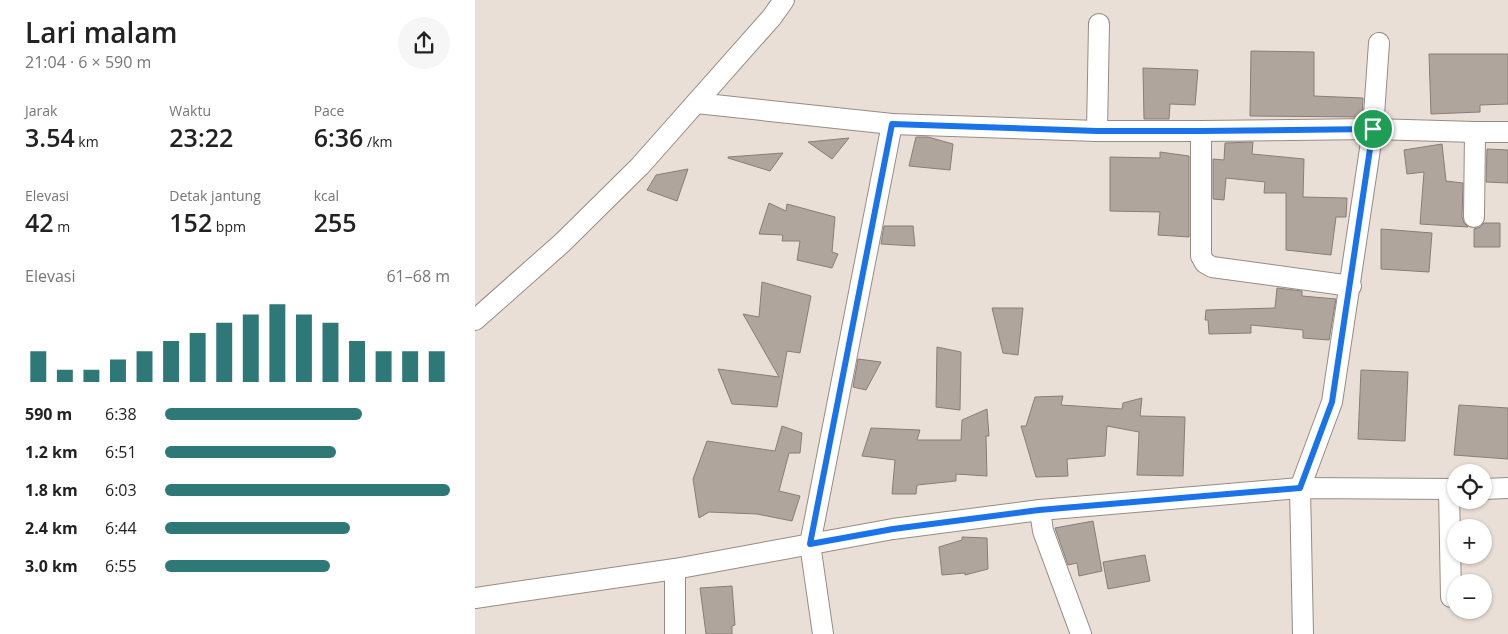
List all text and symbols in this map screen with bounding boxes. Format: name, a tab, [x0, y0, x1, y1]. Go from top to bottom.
text: Lari malam	[25, 13, 177, 51]
button: share	[398, 17, 450, 69]
text: 21:04 · 6 × 590 m	[25, 51, 151, 73]
text: Jarak	[25, 101, 57, 120]
text: Waktu	[169, 101, 211, 120]
text: Pace	[314, 101, 344, 120]
pin	[1352, 108, 1394, 150]
icon: arrive	[1359, 115, 1387, 143]
text: 3.54	[25, 120, 75, 154]
text: 23:22	[169, 120, 233, 154]
text: 6:36	[314, 120, 363, 154]
text: km	[75, 132, 99, 151]
text: /km	[363, 132, 392, 151]
text: Elevasi	[25, 186, 69, 205]
text: Detak jantung	[169, 186, 261, 205]
text: kcal	[314, 186, 339, 205]
text: 42	[25, 205, 54, 239]
text: 152	[169, 205, 212, 239]
text: 255	[314, 205, 357, 239]
text: m	[54, 217, 70, 236]
text: bpm	[212, 217, 246, 236]
text: Elevasi	[25, 265, 75, 287]
text: 61–68 m	[386, 265, 450, 287]
text: 590 m	[25, 403, 72, 425]
text: 6:38	[105, 403, 137, 425]
text: 1.2 km	[25, 441, 78, 463]
text: 6:51	[105, 441, 137, 463]
map controls	[1447, 464, 1492, 619]
button: locate	[1447, 464, 1492, 509]
text: 1.8 km	[25, 479, 78, 501]
text: 6:03	[105, 479, 137, 501]
text: 2.4 km	[25, 517, 78, 539]
text: 6:44	[105, 517, 137, 539]
button: +	[1447, 519, 1492, 564]
text: 3.0 km	[25, 555, 78, 577]
text: 6:55	[105, 555, 137, 577]
button: −	[1447, 574, 1492, 619]

